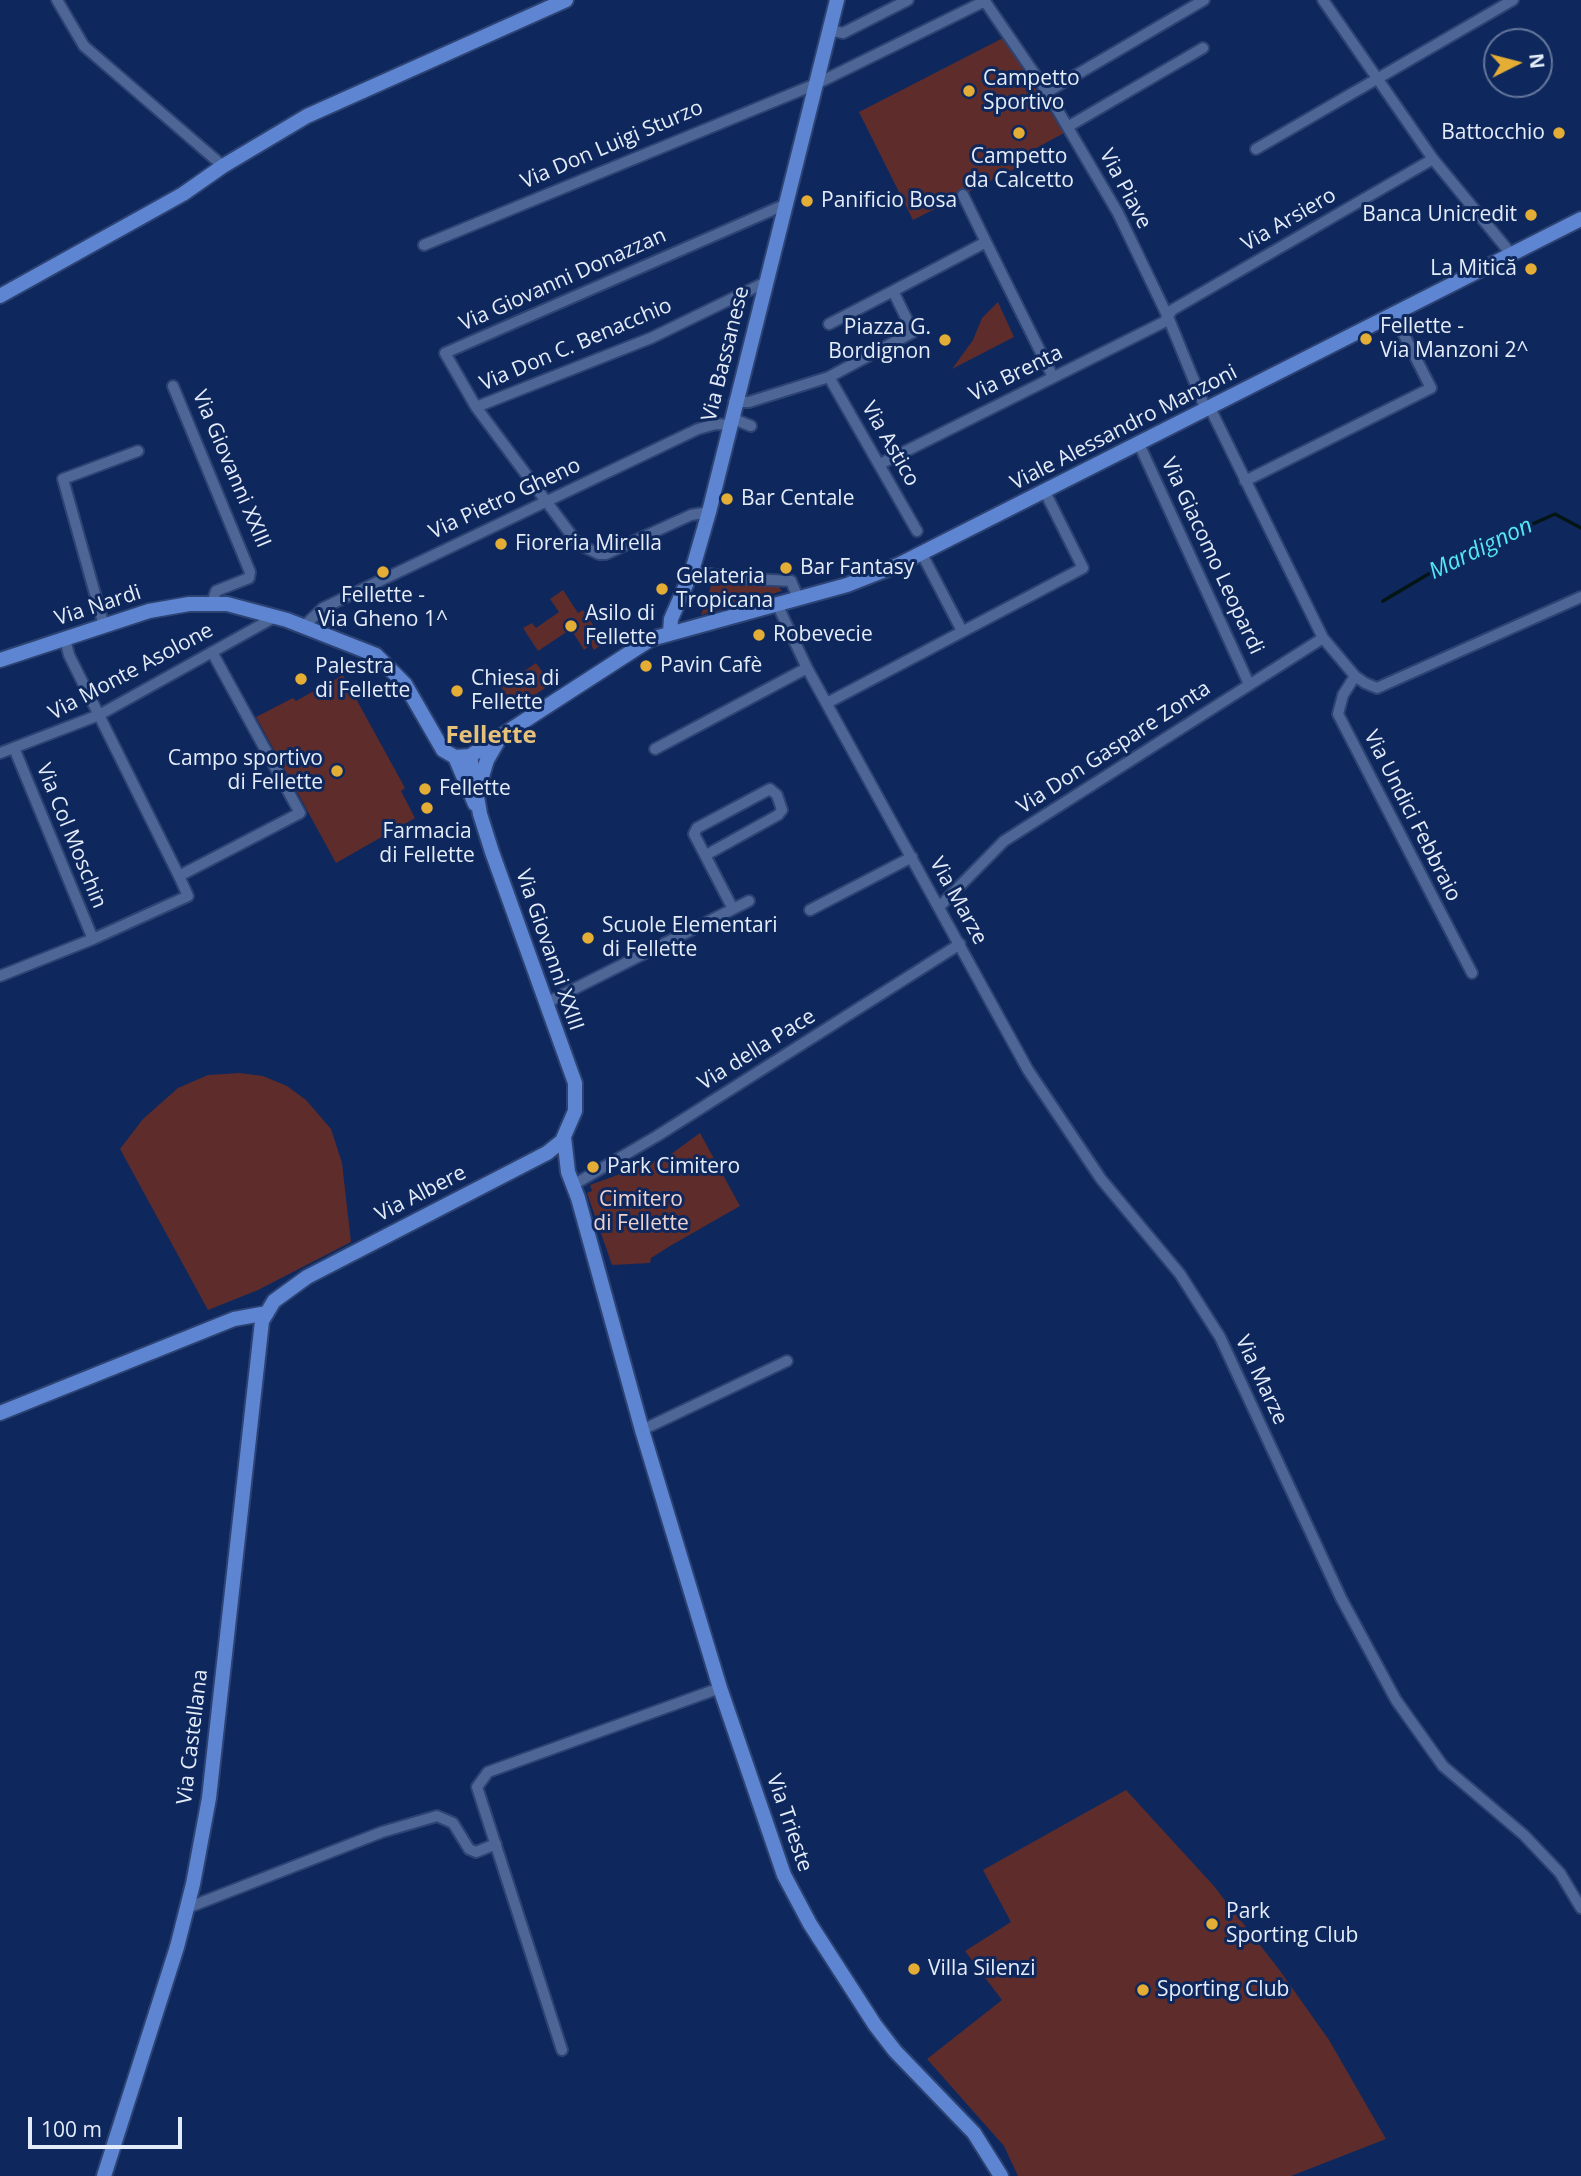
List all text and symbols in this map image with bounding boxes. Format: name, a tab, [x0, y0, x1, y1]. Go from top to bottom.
north arrow	[1483, 28, 1553, 98]
text: N	[1523, 52, 1551, 70]
place label: Campetto Sportivo	[983, 66, 1080, 116]
marker: Campetto Sportivo	[961, 83, 977, 99]
street label: Via Don Luigi Sturzo	[517, 95, 707, 195]
place label: Battocchio	[1441, 120, 1545, 146]
marker: Campetto da Calcetto	[1011, 125, 1027, 141]
marker: Battocchio	[1551, 125, 1567, 141]
place label: Campetto da Calcetto	[964, 144, 1074, 194]
street label: Via Piave	[1093, 145, 1157, 233]
street label: Via Arsiero	[1237, 183, 1341, 257]
place label: Panificio Bosa	[821, 188, 957, 214]
marker: Panificio Bosa	[799, 193, 815, 209]
place label: Banca Unicredit	[1362, 202, 1517, 228]
marker: Banca Unicredit	[1523, 207, 1539, 223]
street label: Via Giovanni Donazzan	[456, 223, 670, 337]
place label: La Mitică	[1430, 256, 1517, 282]
marker: La Mitică	[1523, 261, 1539, 277]
street label: Via Bassanese	[697, 284, 755, 424]
street label: Via Don C. Benacchio	[476, 293, 676, 397]
place label: Fellette - Via Manzoni 2^	[1380, 314, 1529, 364]
place label: Piazza G. Bordignon	[828, 315, 931, 365]
marker: Fellette - Via Manzoni 2^	[1358, 331, 1374, 347]
marker: Piazza G. Bordignon	[937, 332, 953, 348]
street label: Via Brenta	[965, 341, 1067, 407]
street label: Viale Alessandro Manzoni	[1007, 360, 1241, 496]
street label: Via Giovanni XXIII	[186, 386, 276, 552]
street label: Via Astico	[856, 397, 924, 491]
street label: Via Pietro Gheno	[425, 453, 585, 545]
street label: Via Giacomo Leopardi	[1155, 454, 1269, 658]
place label: Bar Centale	[741, 486, 854, 512]
marker: Bar Centale	[719, 491, 735, 507]
water label: Mardignon	[1425, 512, 1537, 586]
place label: Fioreria Mirella	[515, 531, 662, 557]
marker: Fioreria Mirella	[493, 536, 509, 552]
place label: Bar Fantasy	[800, 555, 914, 581]
marker: Bar Fantasy	[778, 560, 794, 576]
marker: Fellette - Via Gheno 1^	[375, 564, 391, 580]
place label: Gelateria Tropicana	[676, 564, 773, 614]
street label: Via Nardi	[52, 580, 144, 632]
marker: Gelateria Tropicana	[654, 581, 670, 597]
place label: Fellette - Via Gheno 1^	[318, 583, 448, 633]
place label: Asilo di Fellette	[585, 601, 657, 651]
street label: Via Monte Asolone	[44, 618, 218, 726]
marker: Asilo di Fellette	[563, 618, 579, 634]
place label: Robevecie	[773, 622, 873, 648]
marker: Robevecie	[751, 627, 767, 643]
place label: Pavin Cafè	[660, 653, 762, 679]
place label: Palestra di Fellette	[315, 654, 410, 704]
marker: Pavin Cafè	[638, 658, 654, 674]
place label: Chiesa di Fellette	[471, 666, 559, 716]
marker: Palestra di Fellette	[293, 671, 309, 687]
street label: Via Don Gaspare Zonta	[1013, 676, 1215, 820]
marker: Chiesa di Fellette	[449, 683, 465, 699]
district label: Fellette	[445, 722, 537, 750]
street label: Via Undici Febbraio	[1358, 726, 1466, 906]
place label: Campo sportivo di Fellette	[168, 746, 323, 796]
street label: Via Col Moschin	[30, 760, 112, 912]
marker: Campo sportivo di Fellette	[329, 763, 345, 779]
place label: Fellette	[439, 776, 511, 802]
marker: Fellette	[417, 781, 433, 797]
marker: Farmacia di Fellette	[419, 800, 435, 816]
place label: Farmacia di Fellette	[379, 819, 475, 869]
street label: Via Marze	[924, 853, 992, 949]
street label: Via Giovanni XXIII	[510, 866, 588, 1034]
place label: Scuole Elementari di Fellette	[602, 913, 778, 963]
marker: Scuole Elementari di Fellette	[580, 930, 596, 946]
street label: Via della Pace	[694, 1004, 820, 1096]
place label: Park Cimitero	[607, 1154, 740, 1180]
marker: Park Cimitero	[585, 1159, 601, 1175]
street label: Via Albere	[371, 1160, 471, 1228]
park label: Cimitero di Fellette	[593, 1187, 689, 1237]
street label: Via Marze	[1229, 1331, 1293, 1429]
street label: Via Castellana	[172, 1668, 214, 1806]
street label: Via Trieste	[761, 1771, 817, 1875]
place label: Park Sporting Club	[1226, 1899, 1358, 1949]
marker: Park Sporting Club	[1204, 1916, 1220, 1932]
place label: Villa Silenzi	[928, 1956, 1035, 1982]
marker: Villa Silenzi	[906, 1961, 922, 1977]
place label: Sporting Club	[1157, 1977, 1289, 2003]
marker: Sporting Club	[1135, 1982, 1151, 1998]
scale bar	[32, 2102, 186, 2146]
text: 100 m	[41, 2115, 102, 2143]

